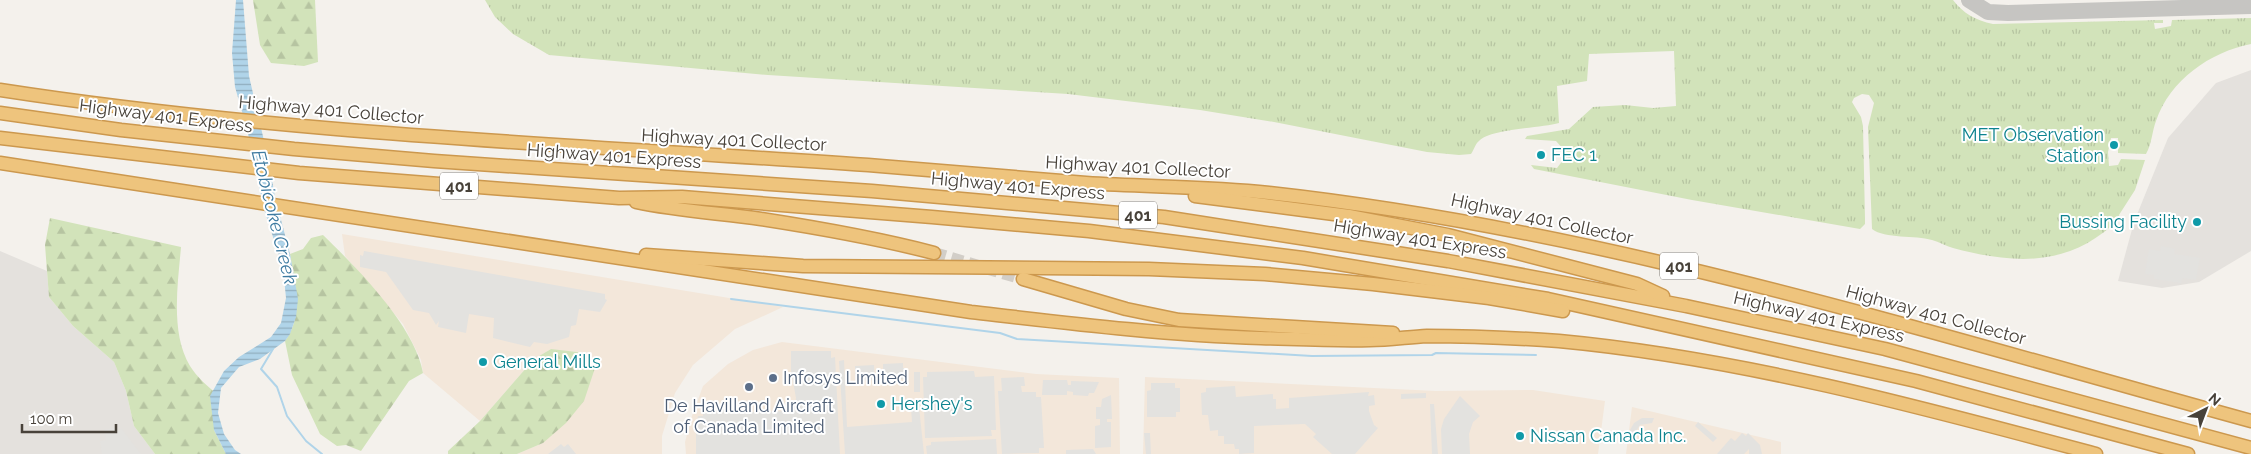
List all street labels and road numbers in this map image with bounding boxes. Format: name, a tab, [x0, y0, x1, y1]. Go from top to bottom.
street label: Highway 401 Collector	[238, 91, 425, 128]
street label: Highway 401 Express	[78, 94, 254, 137]
street label: Highway 401 Collector	[641, 124, 828, 155]
street label: Highway 401 Express	[526, 139, 702, 172]
street label: Highway 401 Collector	[1045, 151, 1232, 182]
street label: Highway 401 Express	[930, 167, 1106, 204]
road number: 401	[440, 172, 478, 200]
street label: Highway 401 Collector	[1449, 189, 1636, 248]
road number: 401	[1119, 202, 1157, 228]
street label: Highway 401 Express	[1332, 214, 1508, 263]
road number: 401	[1660, 252, 1698, 280]
street label: Highway 401 Collector	[1844, 280, 2029, 349]
street label: Highway 401 Express	[1732, 287, 1907, 346]

